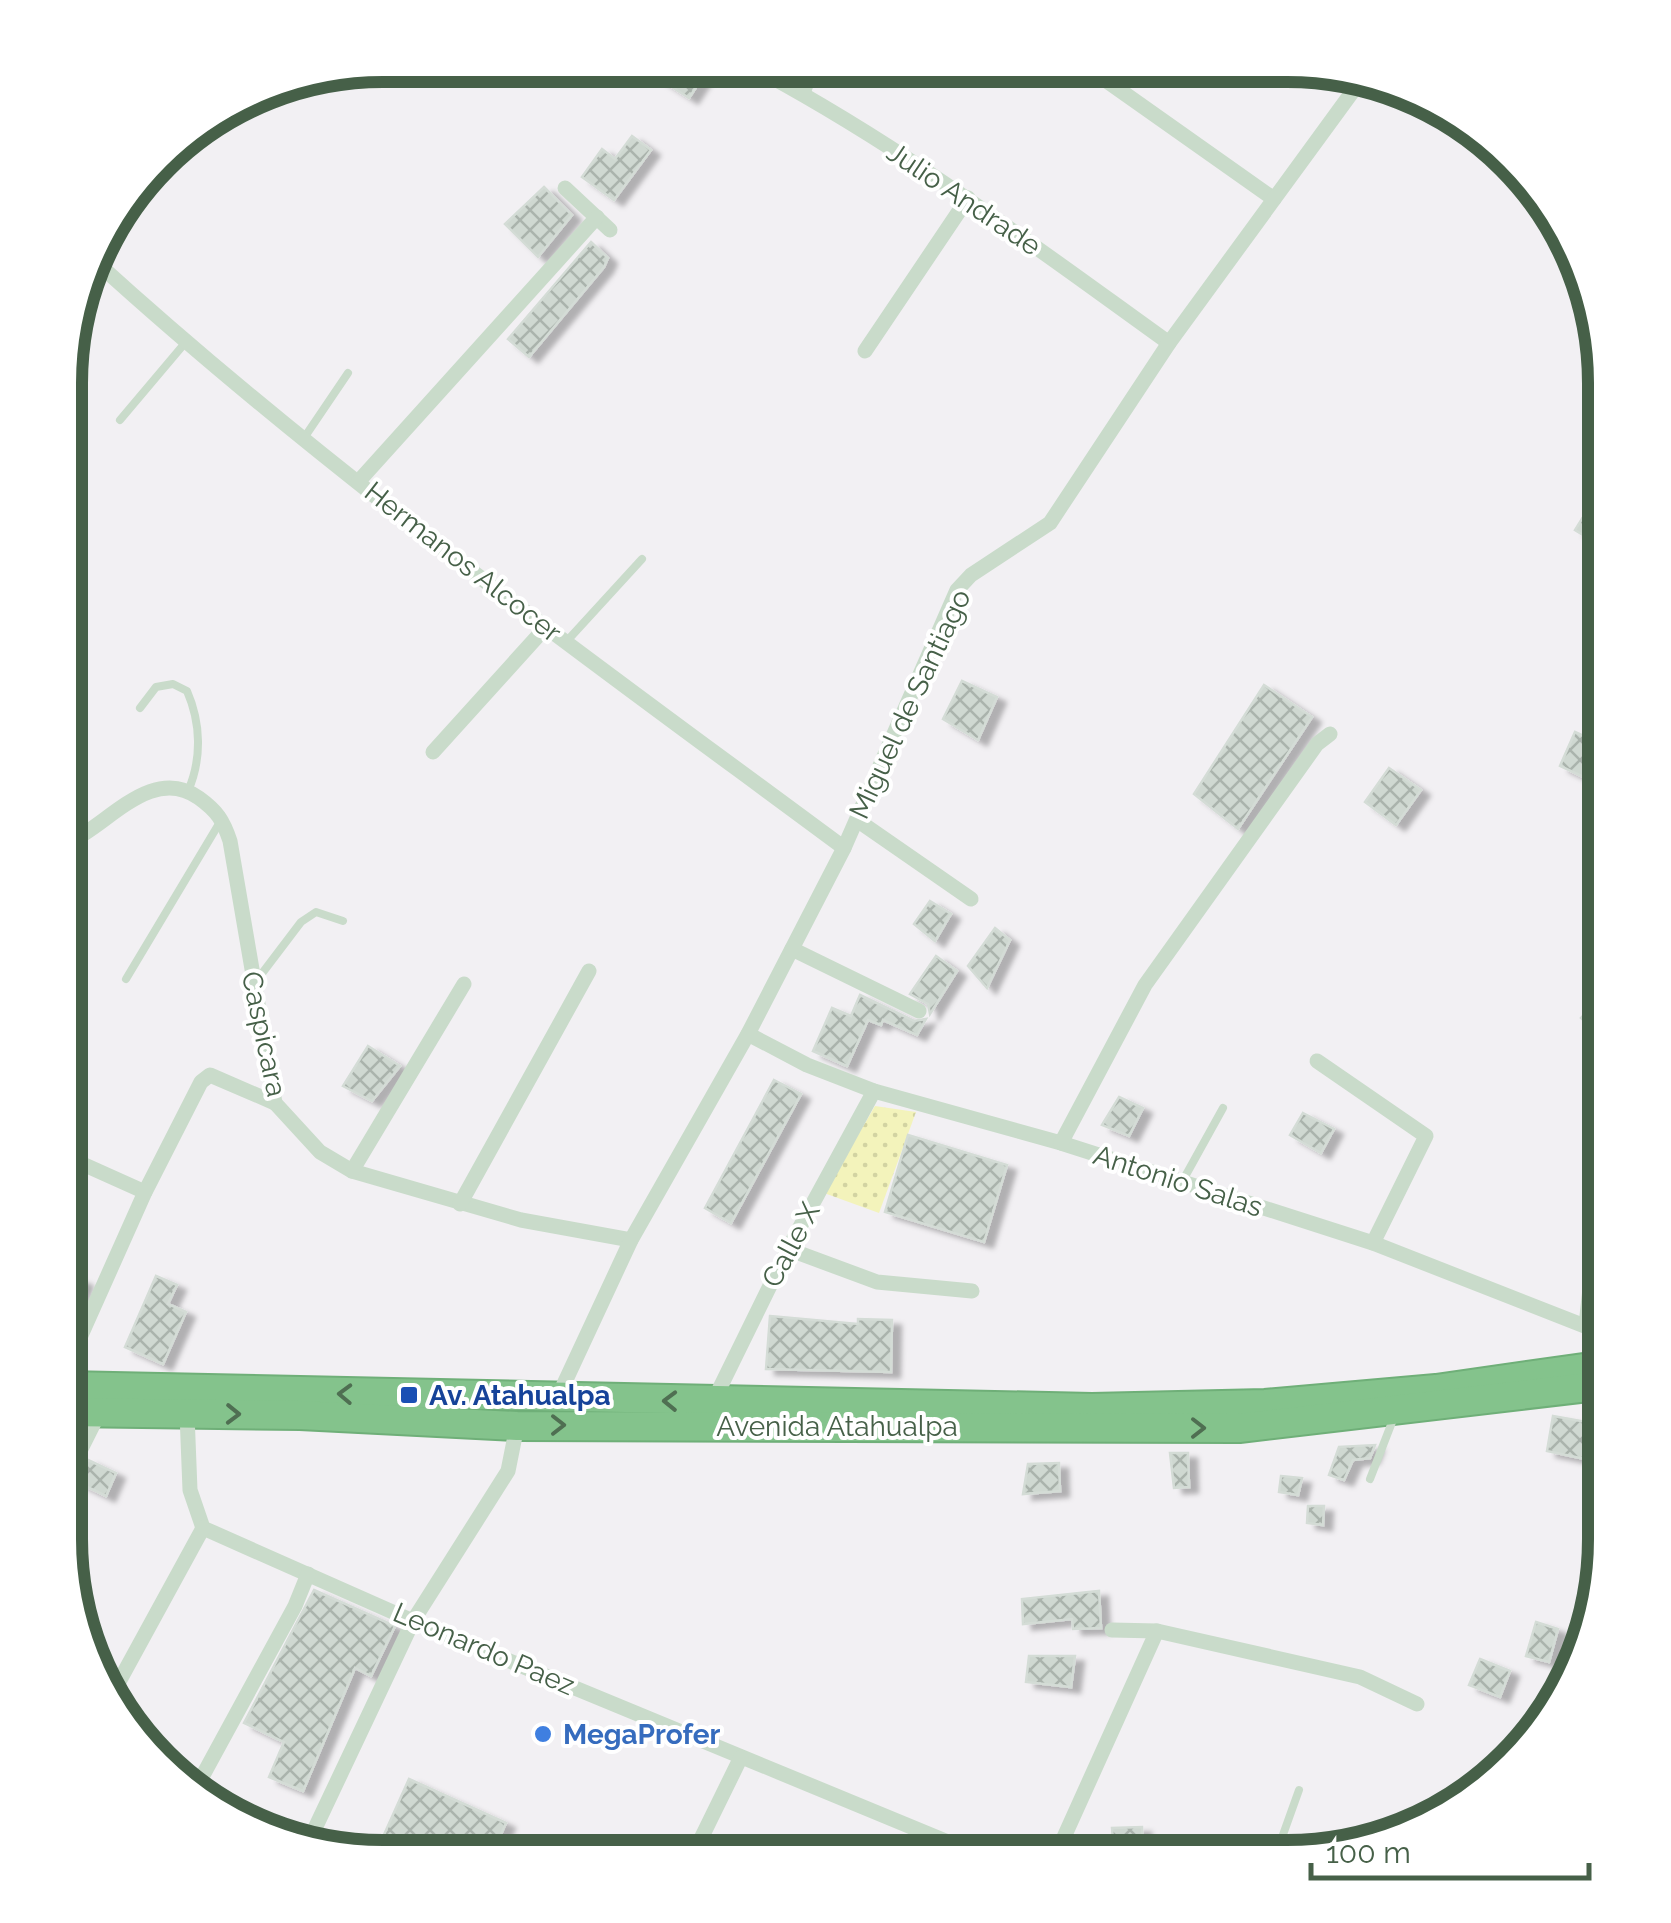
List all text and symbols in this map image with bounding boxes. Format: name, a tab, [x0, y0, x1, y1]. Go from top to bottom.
street label: Julio Andrade	[881, 136, 1047, 262]
street label: Hermanos Alcocer	[358, 475, 568, 649]
street label: Miguel de Santiago	[842, 584, 978, 824]
street label: Caspicara	[235, 968, 293, 1100]
street label: Antonio Salas	[1089, 1138, 1267, 1224]
street label: Calle X	[755, 1197, 827, 1293]
place label: Av. Atahualpa	[429, 1379, 611, 1412]
one-way arrow	[337, 1383, 353, 1404]
marker: Av. Atahualpa	[398, 1384, 420, 1406]
one-way arrow	[662, 1390, 678, 1412]
one-way arrow	[226, 1404, 242, 1425]
street label: Avenida Atahualpa	[716, 1410, 958, 1443]
one-way arrow	[550, 1415, 566, 1436]
one-way arrow	[1190, 1417, 1206, 1439]
street label: Leonardo Paez	[388, 1596, 580, 1702]
place label: MegaProfer	[563, 1718, 720, 1751]
marker: MegaProfer	[532, 1723, 554, 1745]
scale bar	[1311, 1818, 1588, 1880]
text: 100 m	[1326, 1835, 1411, 1870]

